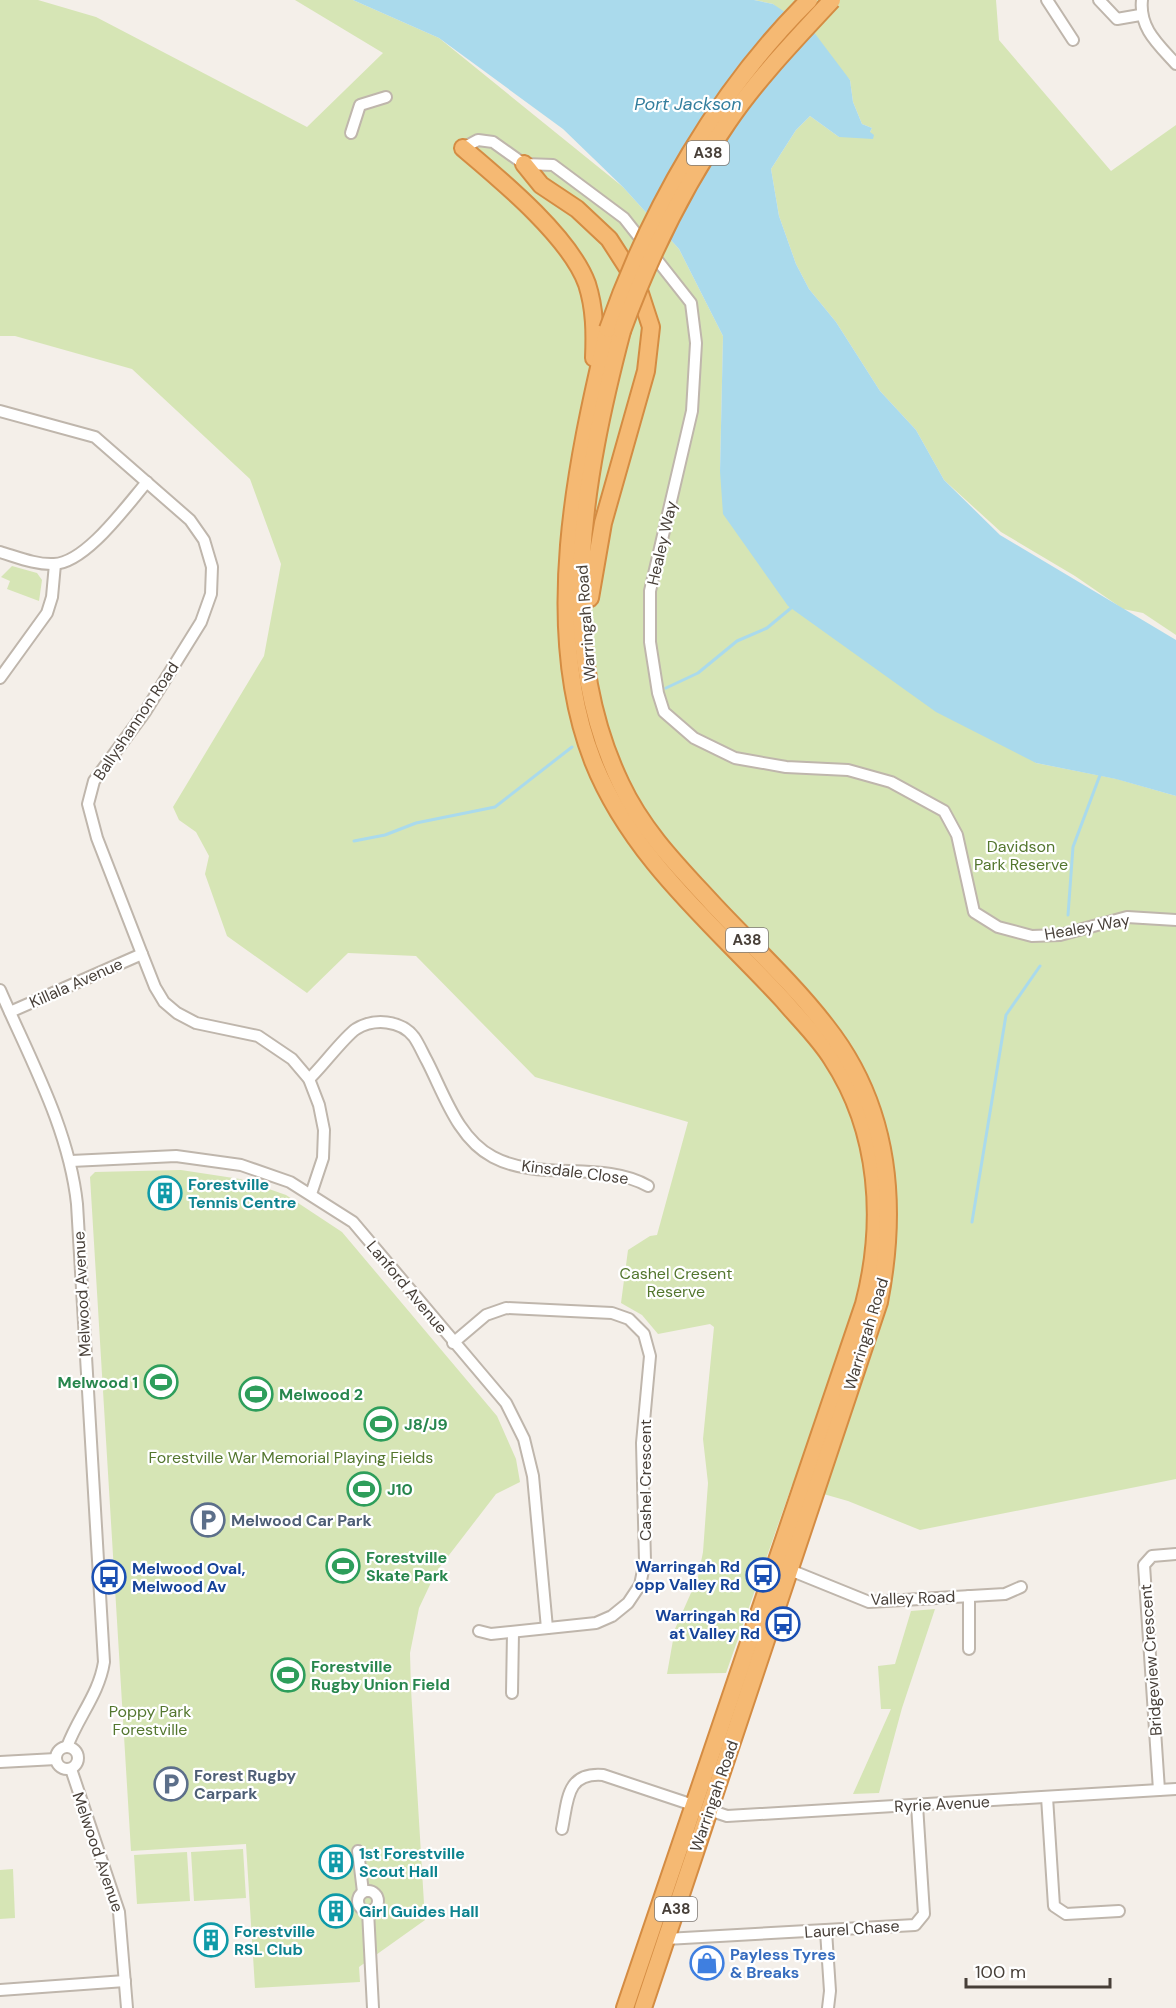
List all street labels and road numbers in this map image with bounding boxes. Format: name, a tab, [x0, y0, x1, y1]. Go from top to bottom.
road number: A38	[687, 141, 729, 165]
street label: Healey Way	[642, 499, 682, 587]
street label: Warringah Road	[571, 564, 601, 682]
street label: Ballyshannon Road	[89, 658, 183, 784]
street label: Healey Way	[1043, 909, 1131, 945]
road number: A38	[726, 928, 768, 952]
street label: Killala Avenue	[26, 953, 126, 1013]
street label: Kinsdale Close	[520, 1155, 630, 1189]
street label: Melwood Avenue	[68, 1231, 96, 1357]
street label: Lanford Avenue	[362, 1236, 452, 1338]
street label: Warringah Road	[839, 1275, 893, 1393]
street label: Cashel Crescent	[635, 1419, 656, 1541]
street label: Bridgeview Crescent	[1135, 1583, 1167, 1737]
street label: Valley Road	[870, 1586, 956, 1610]
street label: Warringah Road	[685, 1737, 743, 1855]
street label: Melwood Avenue	[68, 1789, 128, 1915]
street label: Ryrie Avenue	[894, 1791, 990, 1817]
road number: A38	[655, 1897, 697, 1921]
street label: Laurel Chase	[804, 1915, 900, 1943]

